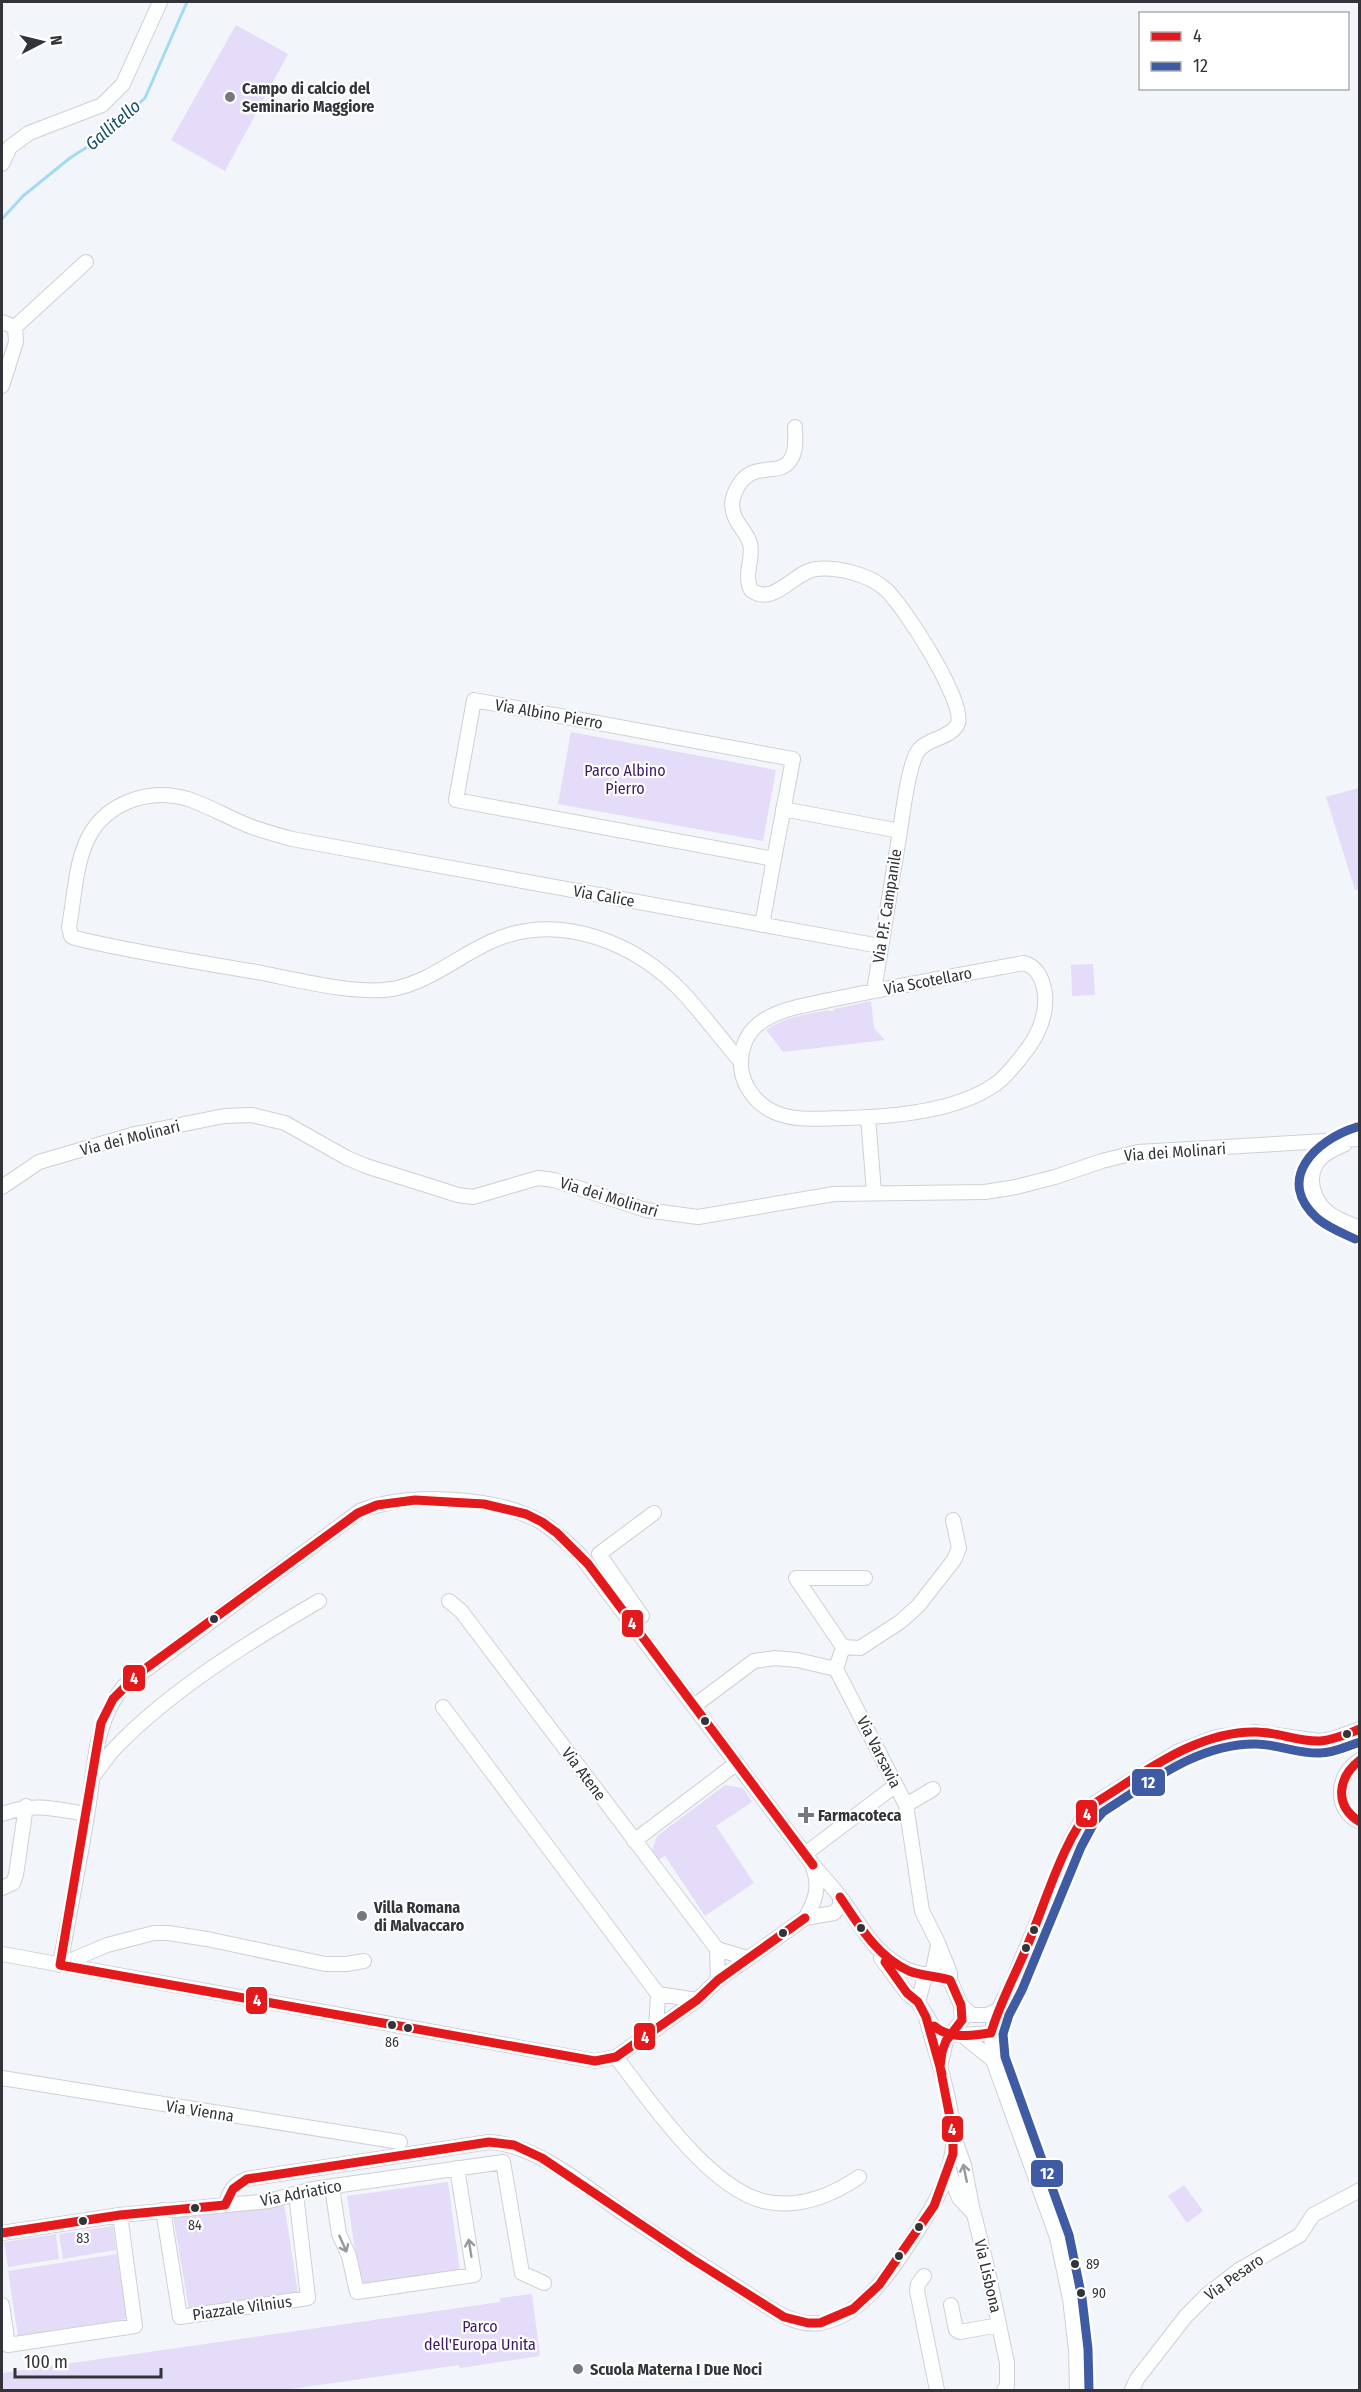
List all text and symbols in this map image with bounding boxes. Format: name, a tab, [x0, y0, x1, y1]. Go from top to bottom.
north arrow	[12, 12, 72, 72]
legend	[1139, 12, 1349, 90]
text: 4	[1193, 25, 1202, 47]
text: N	[46, 34, 66, 46]
text: 12	[1193, 55, 1208, 77]
place label: Campo di calcio del Seminario Maggiore	[242, 79, 374, 116]
marker: Campo di calcio del Seminario Maggiore	[223, 90, 237, 104]
water label: Gallitello	[81, 95, 145, 155]
street label: Via Albino Pierro	[494, 695, 604, 733]
park label: Parco Albino Pierro	[584, 761, 666, 798]
street label: Via P.F. Campanile	[869, 847, 905, 964]
street label: Via Calice	[572, 881, 636, 911]
street label: Via Scotellaro	[882, 963, 974, 999]
street label: Via dei Molinari	[78, 1116, 182, 1160]
street label: Via dei Molinari	[1123, 1139, 1227, 1165]
street label: Via dei Molinari	[557, 1173, 661, 1221]
line badge: 4	[621, 1609, 644, 1638]
unlabelled marker	[208, 1613, 220, 1625]
text: 4	[628, 1614, 636, 1633]
line badge: 4	[122, 1664, 146, 1692]
text: 4	[130, 1669, 138, 1688]
street label: Via Varsavia	[853, 1713, 905, 1791]
unlabelled marker	[699, 1715, 711, 1727]
unlabelled marker	[1341, 1728, 1353, 1740]
street label: Via Atene	[558, 1744, 610, 1804]
line badge: 12	[1131, 1768, 1166, 1797]
text: 12	[1141, 1773, 1156, 1792]
line badge: 4	[1075, 1799, 1098, 1828]
text: 4	[1083, 1805, 1091, 1824]
place label: Farmacoteca	[818, 1806, 902, 1825]
marker: Farmacoteca	[799, 1808, 813, 1822]
place label: Villa Romana di Malvaccaro	[373, 1898, 465, 1935]
marker: Villa Romana di Malvaccaro	[355, 1909, 369, 1923]
unlabelled marker	[855, 1922, 867, 1934]
unlabelled marker	[1028, 1924, 1040, 1936]
unlabelled marker	[777, 1927, 789, 1939]
unlabelled marker	[1020, 1942, 1032, 1954]
line badge: 4	[245, 1986, 268, 2015]
text: 4	[253, 1991, 261, 2010]
marker: 86	[386, 2019, 398, 2031]
unlabelled marker	[402, 2022, 414, 2034]
line badge: 4	[633, 2022, 656, 2051]
text: 4	[641, 2028, 649, 2047]
place label: 86	[385, 2034, 399, 2051]
street label: Via Vienna	[165, 2096, 236, 2126]
line badge: 4	[941, 2115, 964, 2143]
text: 4	[948, 2120, 956, 2139]
line badge: 12	[1030, 2159, 1064, 2188]
one-way arrow	[959, 2163, 970, 2183]
text: 12	[1040, 2164, 1055, 2183]
street label: Via Adriatico	[259, 2176, 343, 2210]
marker: 84	[189, 2202, 201, 2214]
marker: 83	[77, 2215, 89, 2227]
place label: 84	[188, 2217, 202, 2234]
unlabelled marker	[913, 2221, 925, 2233]
place label: 83	[76, 2230, 90, 2247]
one-way arrow	[338, 2234, 350, 2252]
street label: Via Lisbona	[970, 2237, 1006, 2315]
one-way arrow	[464, 2239, 475, 2259]
unlabelled marker	[893, 2250, 905, 2262]
street label: Via Pesaro	[1201, 2250, 1267, 2304]
place label: 89	[1086, 2256, 1100, 2273]
marker: 89	[1069, 2258, 1081, 2270]
place label: 90	[1092, 2285, 1106, 2302]
marker: 90	[1075, 2287, 1087, 2299]
street label: Piazzale Vilnius	[191, 2292, 293, 2324]
park label: Parco dell'Europa Unita	[424, 2317, 536, 2354]
scale bar	[15, 2341, 160, 2379]
text: 100 m	[24, 2351, 68, 2373]
place label: Scuola Materna I Due Noci	[590, 2360, 762, 2379]
marker: Scuola Materna I Due Noci	[571, 2362, 585, 2376]

